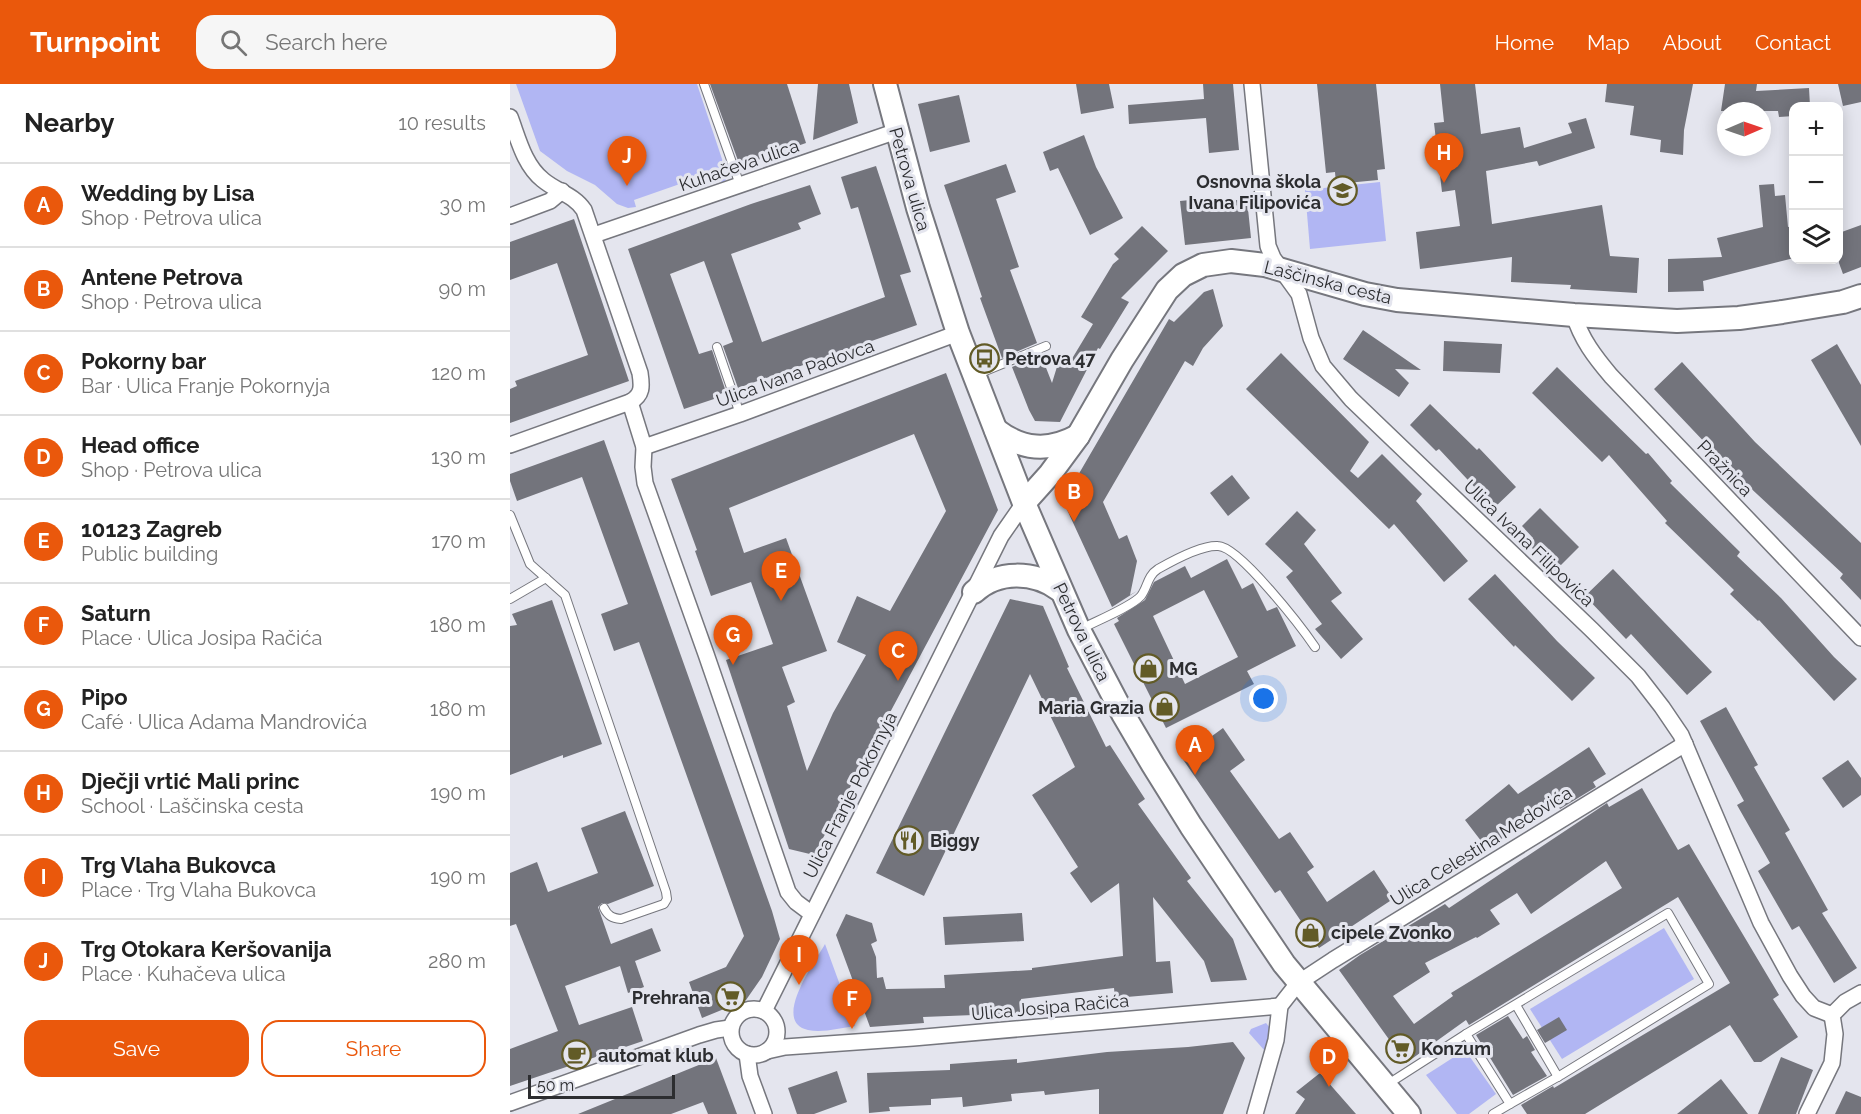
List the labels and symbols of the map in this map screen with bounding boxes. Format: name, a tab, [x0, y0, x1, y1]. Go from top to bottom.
north arrow	[1717, 102, 1771, 156]
street label: Petrova ulica	[885, 125, 935, 233]
pin: H	[1424, 134, 1464, 183]
street label: Kuhačeva ulica	[676, 135, 802, 195]
pin: J	[608, 136, 646, 186]
place label: Osnovna škola Ivana Filipovića	[1188, 171, 1321, 213]
school or university icon: Osnovna škola Ivana Filipovića	[1326, 175, 1358, 207]
street label: Laščinska cesta	[1262, 256, 1394, 308]
street label: Ulica Ivana Padovca	[713, 335, 877, 411]
bus stop icon: Petrova 47	[968, 342, 1000, 374]
place label: Petrova 47	[1005, 348, 1097, 369]
street label: Pražnica	[1693, 435, 1757, 501]
pin: B	[1054, 472, 1094, 522]
street label: Ulica Ivana Filipovića	[1459, 475, 1599, 611]
pin: E	[762, 552, 800, 601]
street label: Petrova ulica	[1049, 579, 1115, 685]
pin: G	[714, 616, 752, 665]
pin: C	[878, 632, 918, 681]
shop icon: MG	[1132, 652, 1164, 684]
place label: MG	[1169, 658, 1198, 679]
your location	[1249, 684, 1278, 713]
shop icon: Maria Grazia	[1149, 691, 1181, 723]
place label: Maria Grazia	[1038, 697, 1144, 718]
street label: Ulica Franje Pokornyja	[799, 708, 901, 882]
pin: A	[1176, 726, 1214, 775]
street label: Ulica Celestina Medovića	[1387, 782, 1575, 910]
restaurant icon: Biggy	[893, 824, 925, 856]
place label: Biggy	[930, 830, 980, 851]
shop icon: cipele Zvonko	[1294, 916, 1326, 948]
place label: cipele Zvonko	[1331, 922, 1452, 943]
pin: I	[780, 936, 818, 985]
pin: F	[832, 980, 872, 1029]
supermarket icon: Prehrana	[715, 981, 747, 1013]
place label: Prehrana	[632, 987, 710, 1008]
street label: Ulica Josipa Račića	[970, 990, 1130, 1024]
supermarket icon: Konzum	[1384, 1032, 1416, 1064]
pin: D	[1310, 1038, 1348, 1087]
place label: Konzum	[1421, 1038, 1491, 1059]
cafe icon: automat klub	[561, 1039, 593, 1071]
place label: automat klub	[598, 1045, 714, 1066]
scale bar	[528, 1072, 675, 1100]

